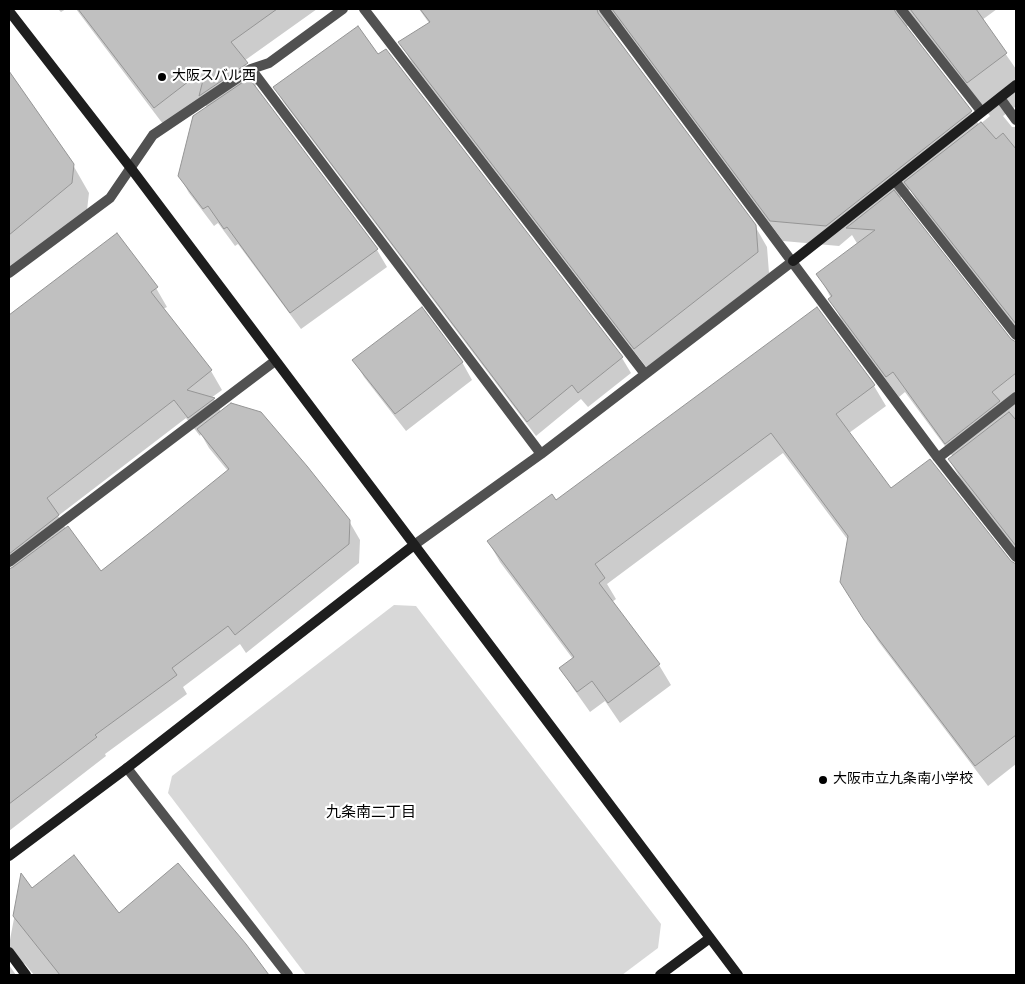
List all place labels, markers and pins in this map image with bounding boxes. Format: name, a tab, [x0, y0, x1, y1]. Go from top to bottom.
place label: 大阪スバル西	[172, 69, 256, 85]
marker: 大阪スバル西	[156, 71, 168, 83]
place label: 大阪市立九条南小学校	[833, 772, 973, 788]
marker: 大阪市立九条南小学校	[817, 774, 829, 786]

